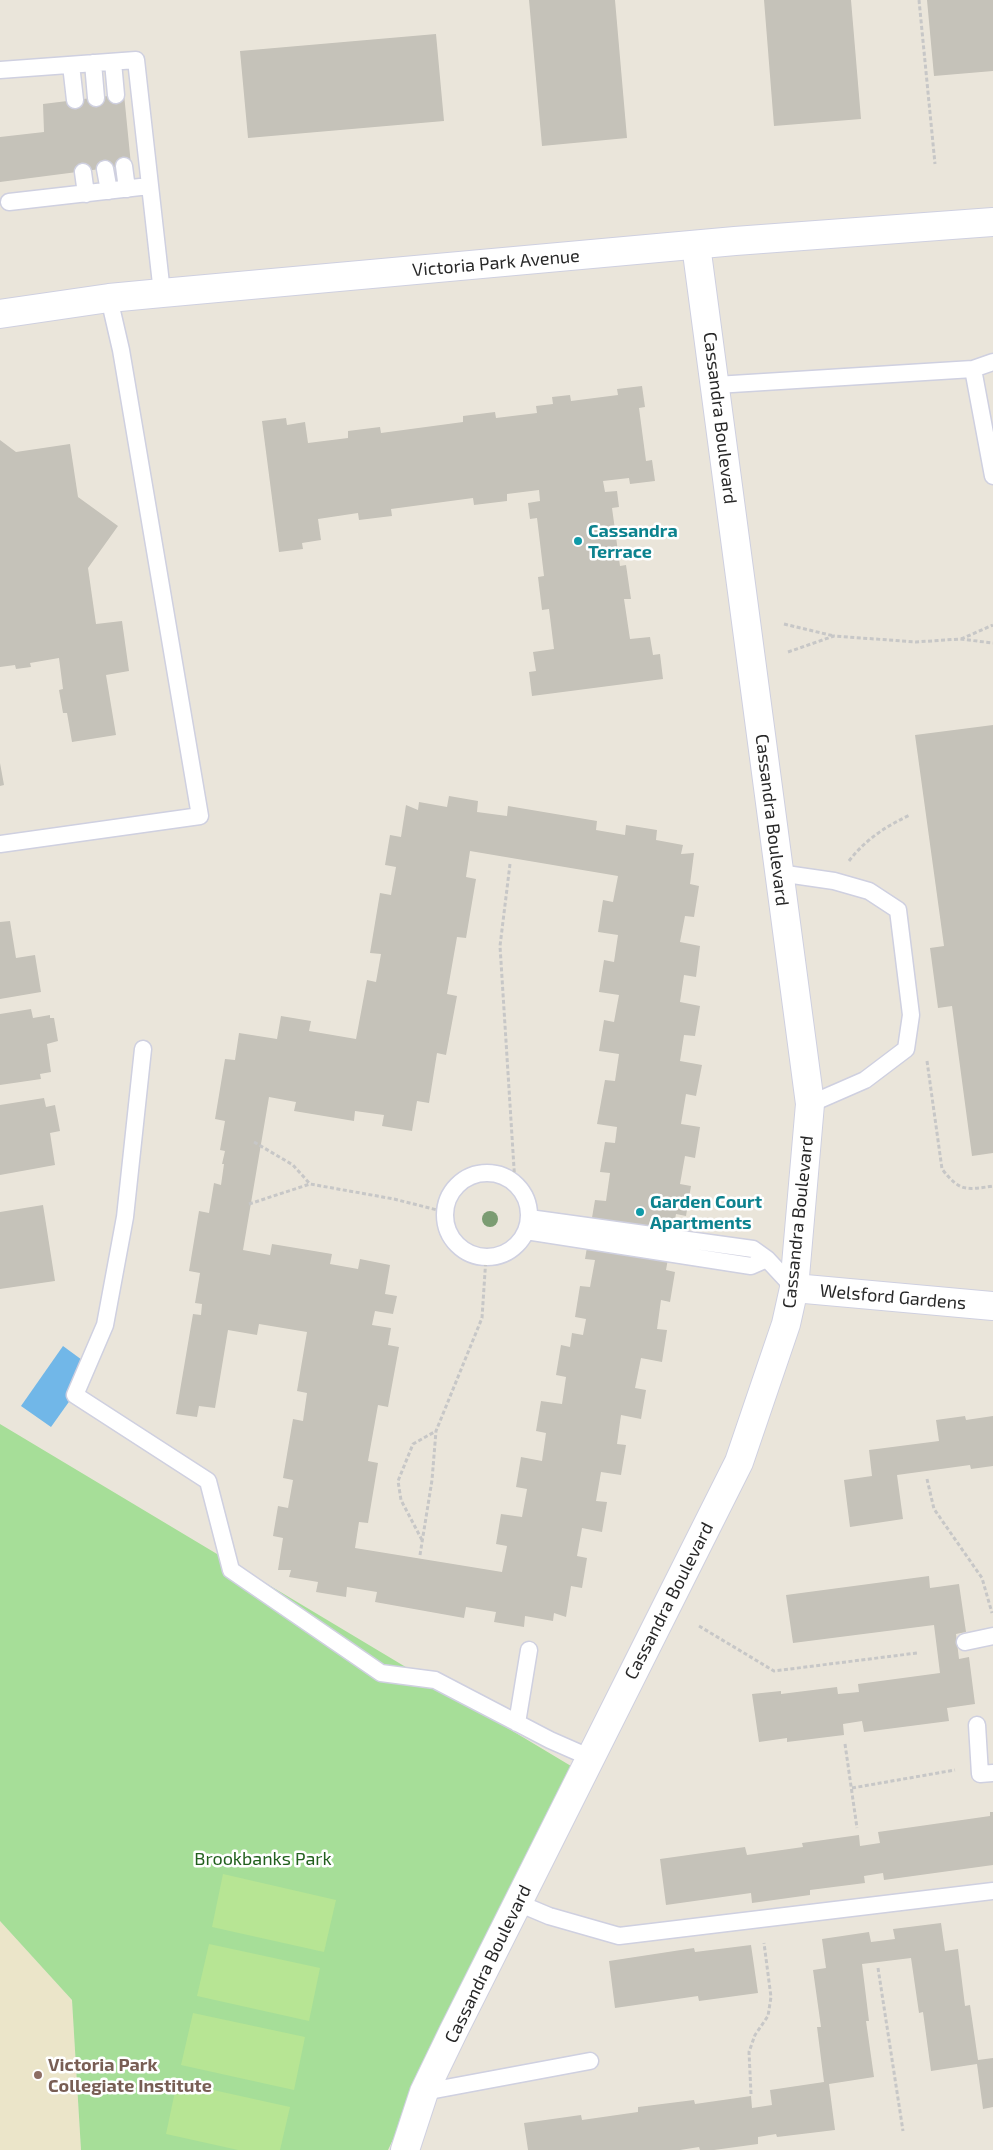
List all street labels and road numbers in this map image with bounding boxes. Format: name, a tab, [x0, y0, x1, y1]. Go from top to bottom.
street label: Victoria Park Avenue	[411, 245, 581, 281]
street label: Cassandra Boulevard	[699, 331, 741, 505]
street label: Cassandra Boulevard	[751, 733, 793, 907]
street label: Cassandra Boulevard	[778, 1135, 818, 1309]
street label: Welsford Gardens	[819, 1280, 967, 1314]
street label: Cassandra Boulevard	[620, 1519, 718, 1683]
street label: Cassandra Boulevard	[440, 1881, 536, 2047]

